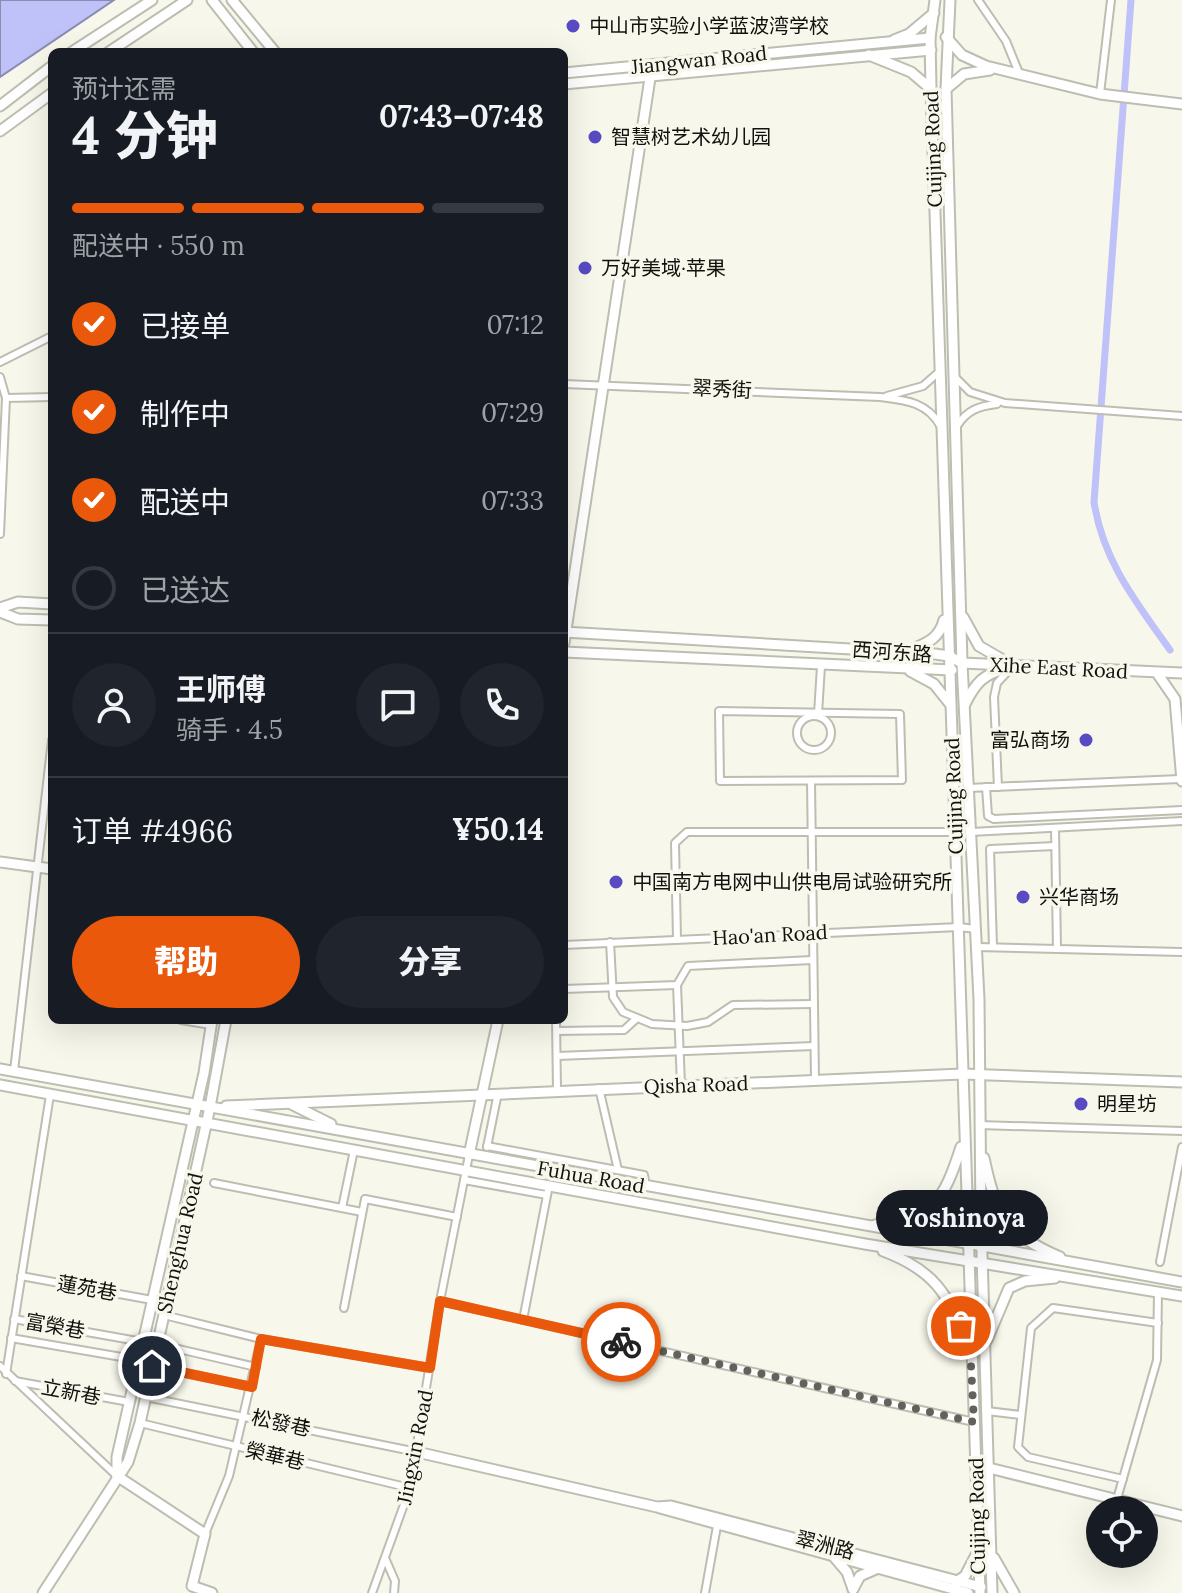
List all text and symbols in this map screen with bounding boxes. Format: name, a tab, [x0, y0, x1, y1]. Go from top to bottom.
place label: 中山市实验小学蓝波湾学校	[589, 13, 829, 38]
marker: 中山市实验小学蓝波湾学校	[564, 17, 582, 35]
street label: Jiangwan Road	[629, 40, 768, 79]
text: 预计还需	[72, 72, 176, 105]
street label: Cuijing Road	[918, 90, 947, 208]
text: 07:43–07:48	[379, 97, 544, 135]
text: 4 分钟	[72, 102, 218, 168]
place label: 智慧树艺术幼儿园	[611, 124, 771, 149]
marker: 智慧树艺术幼儿园	[586, 128, 604, 146]
text: 配送中 · 550 m	[72, 229, 245, 262]
place label: 万好美域·苹果	[601, 255, 726, 280]
marker: 万好美域·苹果	[576, 259, 594, 277]
icon: check	[72, 302, 116, 346]
text: 已接单	[140, 307, 230, 345]
text: 07:12	[487, 308, 544, 341]
street label: 翠秀街	[691, 374, 753, 403]
icon: check	[72, 390, 116, 434]
text: 制作中	[140, 395, 230, 433]
text: 07:29	[481, 396, 544, 429]
icon: check	[72, 478, 116, 522]
text: 配送中	[140, 483, 230, 521]
text: 07:33	[481, 484, 544, 517]
text: 已送达	[140, 571, 230, 609]
street label: 西河东路	[851, 636, 933, 667]
street label: Xihe East Road	[989, 651, 1129, 684]
button: person	[72, 663, 156, 747]
button: chat	[356, 663, 440, 747]
button: phone	[460, 663, 544, 747]
text: 王师傅	[176, 670, 266, 708]
text: 骑手 · 4.5	[176, 713, 283, 746]
place label: 富弘商场	[990, 727, 1070, 752]
marker: 富弘商场	[1077, 731, 1095, 749]
street label: Cuijing Road	[939, 737, 968, 855]
text: ¥50.14	[452, 810, 544, 848]
text: 订单 #4966	[72, 812, 233, 850]
place label: 中国南方电网中山供电局试验研究所	[632, 869, 952, 894]
marker: 中国南方电网中山供电局试验研究所	[607, 873, 625, 891]
place label: 兴华商场	[1039, 884, 1119, 909]
marker: 兴华商场	[1014, 888, 1032, 906]
button: 帮助	[72, 916, 300, 1008]
button: 分享	[316, 916, 544, 1008]
street label: Hao'an Road	[712, 919, 828, 950]
street label: Qisha Road	[643, 1070, 749, 1099]
place label: 明星坊	[1097, 1091, 1157, 1116]
marker: 明星坊	[1072, 1095, 1090, 1113]
street label: Fuhua Road	[535, 1155, 647, 1198]
street label: Shenghua Road	[151, 1170, 208, 1316]
callout: Yoshinoya	[875, 1190, 1047, 1246]
text: Yoshinoya	[899, 1201, 1025, 1234]
street label: 蓮苑巷	[55, 1270, 119, 1305]
pin	[927, 1292, 995, 1360]
courier	[581, 1302, 661, 1382]
icon: bag	[939, 1304, 983, 1348]
street label: 富榮巷	[23, 1308, 87, 1343]
icon: bike	[599, 1320, 643, 1364]
pin	[118, 1332, 186, 1400]
icon: home	[130, 1344, 174, 1388]
street label: 立新巷	[39, 1374, 103, 1410]
street label: Jingxin Road	[391, 1387, 438, 1507]
street label: 松發巷	[249, 1404, 313, 1441]
street label: 榮華巷	[243, 1437, 307, 1474]
street label: Cuijing Road	[963, 1457, 990, 1575]
map controls	[1086, 1496, 1158, 1568]
button: locate	[1086, 1496, 1158, 1568]
street label: 翠洲路	[793, 1525, 857, 1564]

